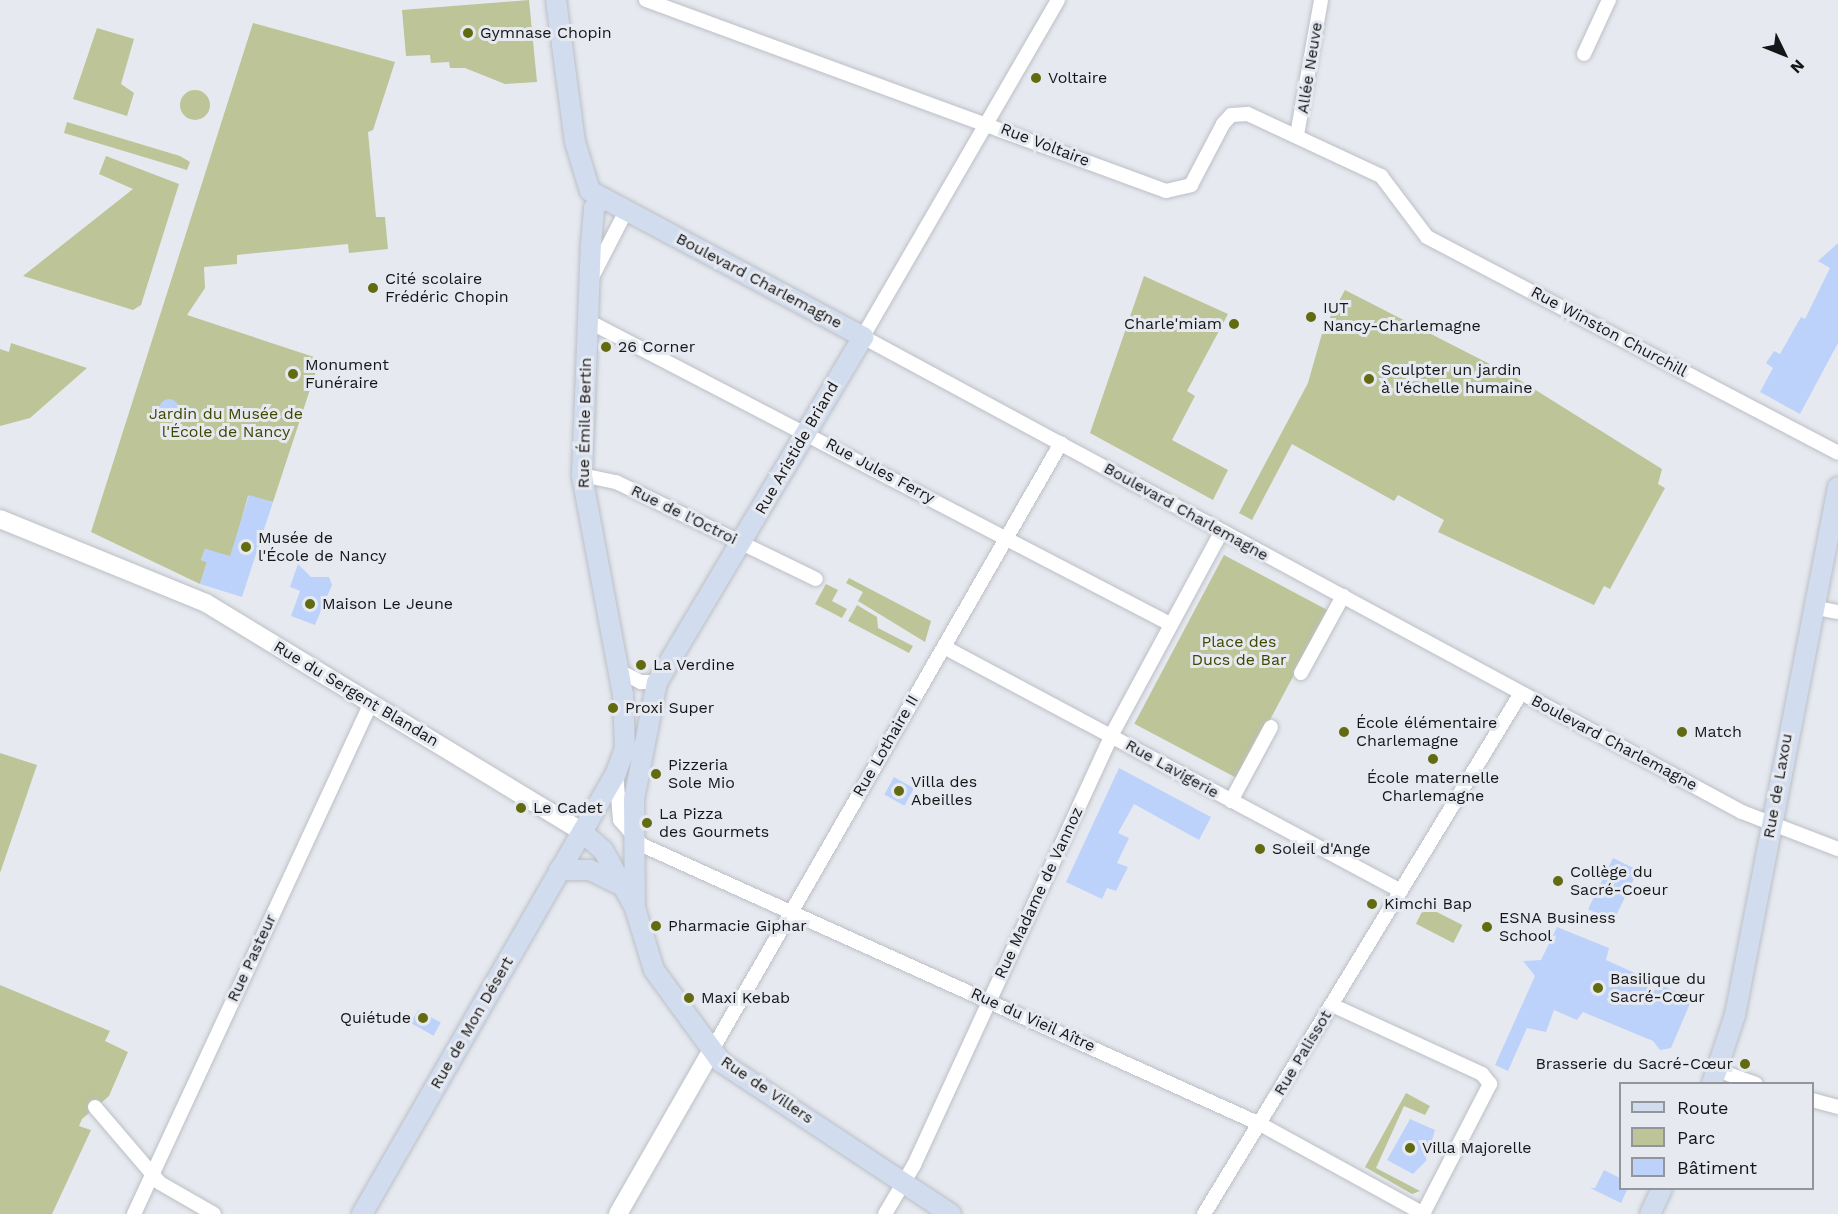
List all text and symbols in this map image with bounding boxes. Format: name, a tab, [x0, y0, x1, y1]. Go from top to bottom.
street label: Allée Neuve	[1293, 21, 1327, 115]
place label: Gymnase Chopin	[480, 23, 612, 43]
north arrow	[1754, 24, 1814, 84]
marker: Gymnase Chopin	[461, 26, 475, 40]
text: N	[1787, 56, 1809, 77]
place label: Voltaire	[1048, 68, 1107, 88]
marker: Voltaire	[1029, 71, 1043, 85]
street label: Rue Voltaire	[998, 119, 1092, 171]
street label: Boulevard Charlemagne	[673, 229, 845, 333]
place label: Cité scolaire Frédéric Chopin	[385, 269, 509, 307]
marker: Cité scolaire Frédéric Chopin	[366, 281, 380, 295]
street label: Rue Winston Churchill	[1527, 283, 1691, 381]
place label: IUT Nancy-Charlemagne	[1323, 298, 1481, 336]
marker: IUT Nancy-Charlemagne	[1304, 310, 1318, 324]
place label: Charle'miam	[1124, 314, 1222, 334]
marker: Charle'miam	[1227, 317, 1241, 331]
place label: 26 Corner	[618, 337, 695, 357]
marker: 26 Corner	[599, 340, 613, 354]
place label: Monument Funéraire	[305, 355, 389, 393]
street label: Rue Émile Bertin	[574, 357, 596, 489]
place label: Sculpter un jardin à l'échelle humaine	[1381, 360, 1533, 398]
marker: Monument Funéraire	[286, 367, 300, 381]
marker: Sculpter un jardin à l'échelle humaine	[1362, 372, 1376, 386]
street label: Rue Aristide Briand	[751, 378, 843, 518]
park label: Jardin du Musée de l'École de Nancy	[149, 404, 303, 442]
street label: Rue Jules Ferry	[822, 434, 938, 508]
street label: Boulevard Charlemagne	[1100, 459, 1272, 565]
street label: Rue de l'Octroi	[628, 481, 740, 549]
place label: Musée de l'École de Nancy	[258, 528, 387, 566]
marker: Musée de l'École de Nancy	[239, 540, 253, 554]
place label: Maison Le Jeune	[322, 594, 453, 614]
marker: Maison Le Jeune	[303, 597, 317, 611]
park label: Place des Ducs de Bar	[1191, 632, 1287, 670]
street label: Rue du Sergent Blandan	[270, 637, 442, 751]
place label: La Verdine	[653, 655, 736, 675]
marker: La Verdine	[634, 658, 648, 672]
street label: Boulevard Charlemagne	[1528, 691, 1700, 795]
street label: Rue Lothaire II	[849, 692, 923, 800]
place label: Proxi Super	[625, 698, 714, 718]
marker: Proxi Super	[606, 701, 620, 715]
place label: École élémentaire Charlemagne	[1356, 713, 1497, 751]
place label: Match	[1694, 722, 1742, 742]
marker: École élémentaire Charlemagne	[1337, 725, 1351, 739]
marker: Match	[1675, 725, 1689, 739]
street label: Rue de Laxou	[1759, 732, 1797, 840]
street label: Rue Lavigerie	[1122, 735, 1222, 803]
marker: École maternelle Charlemagne	[1426, 752, 1440, 766]
place label: Pizzeria Sole Mio	[668, 755, 735, 793]
marker: Pizzeria Sole Mio	[649, 767, 663, 781]
place label: École maternelle Charlemagne	[1367, 768, 1499, 806]
place label: Villa des Abeilles	[911, 772, 978, 810]
marker: Villa des Abeilles	[892, 784, 906, 798]
place label: Le Cadet	[533, 798, 603, 818]
marker: Le Cadet	[514, 801, 528, 815]
place label: La Pizza des Gourmets	[659, 804, 769, 842]
street label: Rue Madame de Vannoz	[991, 804, 1087, 982]
marker: La Pizza des Gourmets	[640, 816, 654, 830]
place label: Soleil d'Ange	[1272, 839, 1371, 859]
marker: Soleil d'Ange	[1253, 842, 1267, 856]
place label: Collège du Sacré-Coeur	[1570, 862, 1668, 900]
marker: Collège du Sacré-Coeur	[1551, 874, 1565, 888]
place label: Kimchi Bap	[1384, 894, 1472, 914]
marker: Kimchi Bap	[1365, 897, 1379, 911]
place label: ESNA Business School	[1499, 908, 1616, 946]
street label: Rue Pasteur	[223, 911, 281, 1005]
place label: Pharmacie Giphar	[668, 916, 807, 936]
marker: Pharmacie Giphar	[649, 919, 663, 933]
marker: ESNA Business School	[1480, 920, 1494, 934]
street label: Rue de Mon Désert	[426, 953, 518, 1093]
place label: Basilique du Sacré-Cœur	[1610, 969, 1706, 1007]
marker: Basilique du Sacré-Cœur	[1591, 981, 1605, 995]
street label: Rue du Vieil Aître	[967, 984, 1099, 1056]
place label: Maxi Kebab	[701, 988, 790, 1008]
marker: Maxi Kebab	[682, 991, 696, 1005]
street label: Rue Palissot	[1270, 1007, 1336, 1099]
place label: Quiétude	[340, 1008, 411, 1028]
marker: Quiétude	[416, 1011, 430, 1025]
street label: Rue de Villers	[717, 1052, 817, 1128]
place label: Brasserie du Sacré-Cœur	[1535, 1054, 1733, 1074]
marker: Brasserie du Sacré-Cœur	[1738, 1057, 1752, 1071]
legend	[1619, 1082, 1814, 1190]
text: Route	[1677, 1097, 1729, 1118]
text: Parc	[1677, 1127, 1715, 1148]
place label: Villa Majorelle	[1422, 1138, 1532, 1158]
marker: Villa Majorelle	[1403, 1141, 1417, 1155]
text: Bâtiment	[1677, 1157, 1757, 1178]

